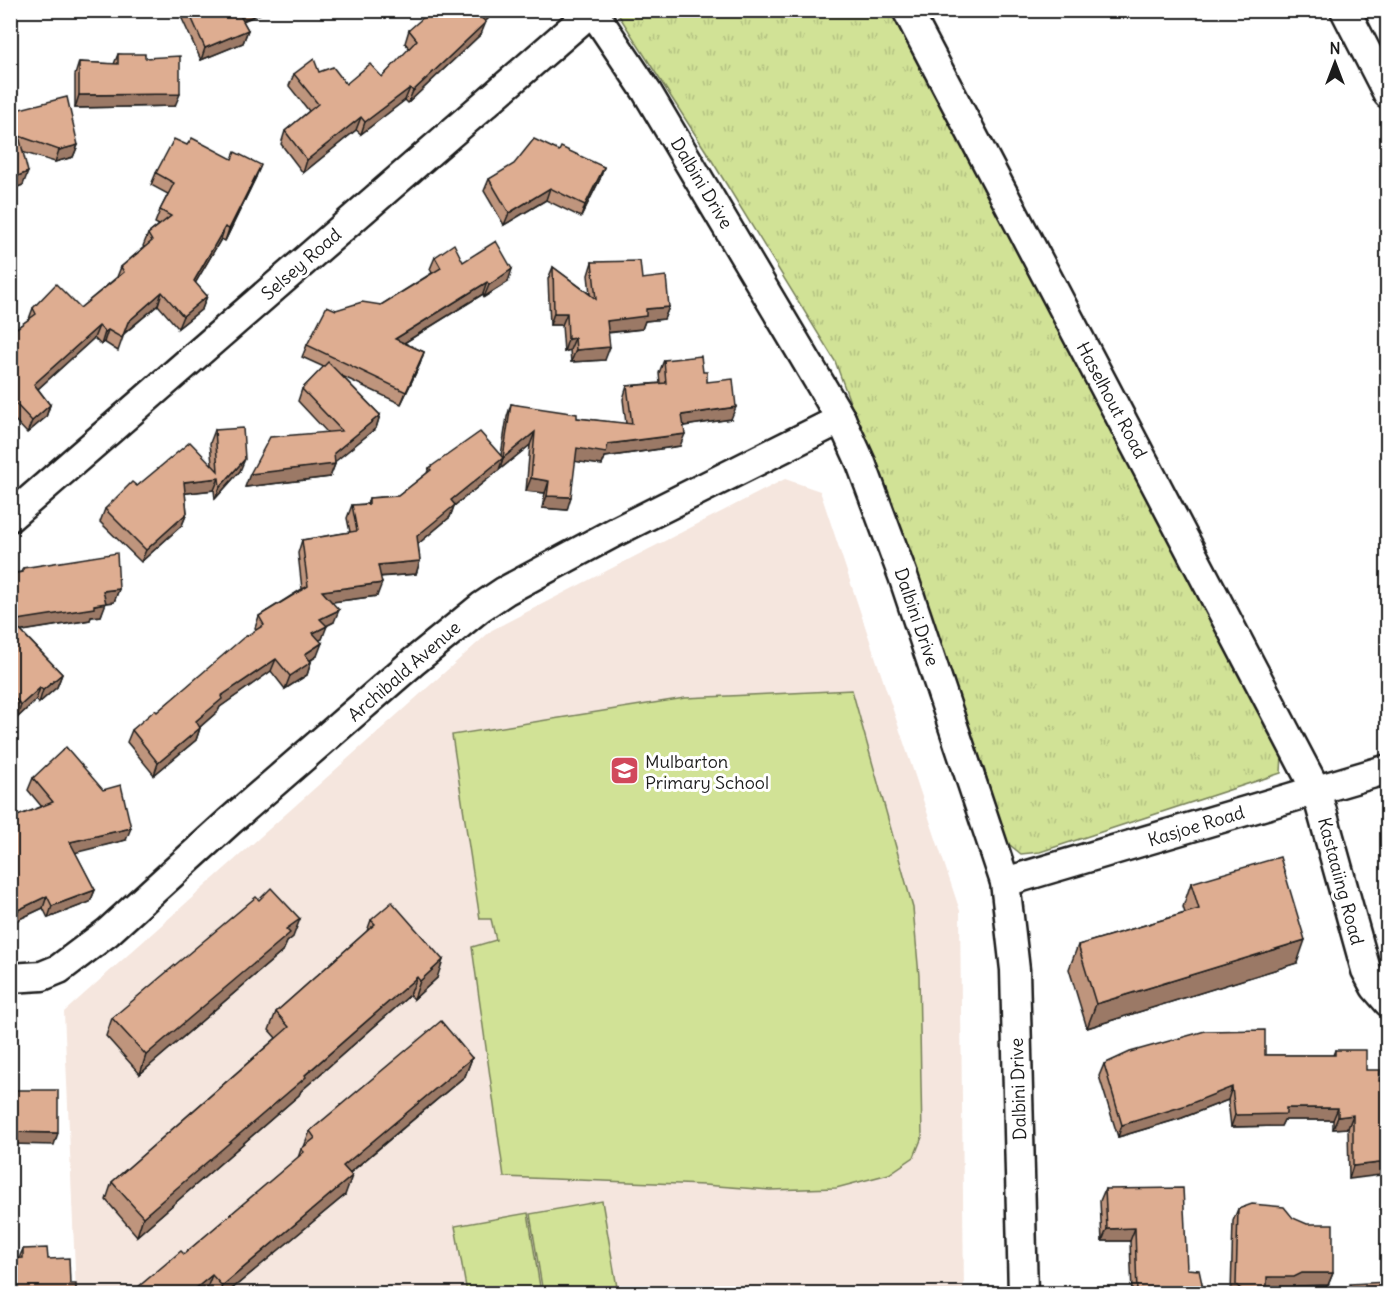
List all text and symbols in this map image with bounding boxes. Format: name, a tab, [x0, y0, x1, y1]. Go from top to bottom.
north arrow	[1305, 33, 1365, 93]
text: N	[1329, 38, 1341, 58]
street label: Dalbini Drive	[666, 133, 738, 233]
street label: Selsey Road	[256, 223, 346, 305]
street label: Haselhout Road	[1072, 338, 1153, 463]
street label: Dalbini Drive	[889, 565, 945, 669]
street label: Archibald Avenue	[343, 616, 465, 726]
place label: Mulbarton Primary School	[645, 750, 769, 794]
school or university icon: Mulbarton Primary School	[608, 755, 640, 787]
street label: Kasjoe Road	[1145, 800, 1247, 852]
street label: Kastaaiing Road	[1313, 815, 1369, 948]
street label: Dalbini Drive	[1005, 1037, 1031, 1141]

